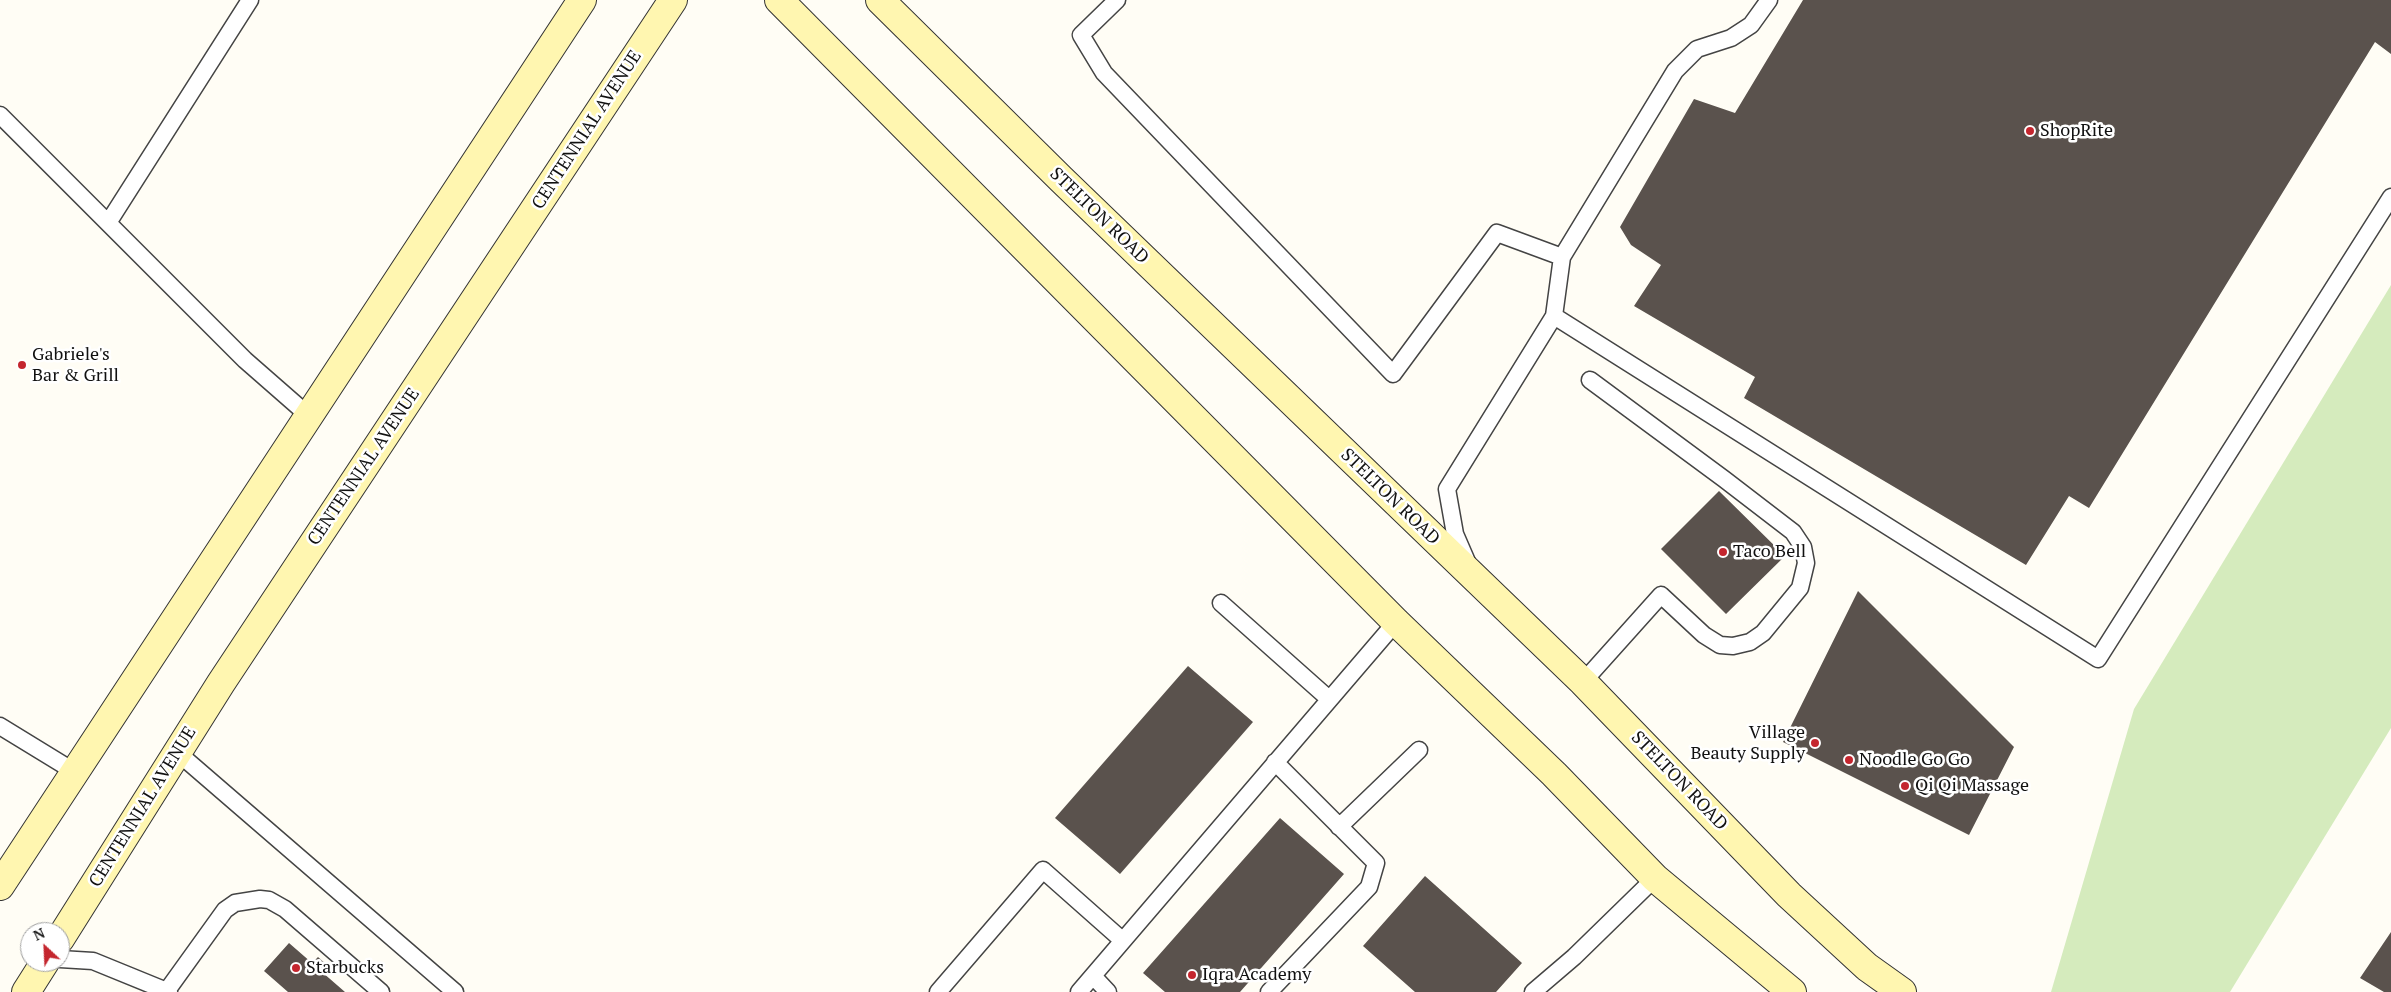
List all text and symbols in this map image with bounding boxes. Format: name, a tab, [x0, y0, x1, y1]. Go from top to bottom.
street label: CENTENNIAL AVENUE	[528, 47, 646, 213]
place label: ShopRite	[2040, 120, 2113, 142]
marker: ShopRite	[2024, 125, 2036, 137]
street label: STELTON ROAD	[1045, 163, 1153, 269]
place label: Gabriele's Bar & Grill	[32, 344, 119, 386]
marker: Gabriele's Bar & Grill	[16, 359, 28, 371]
street label: CENTENNIAL AVENUE	[303, 384, 425, 550]
street label: STELTON ROAD	[1336, 444, 1444, 550]
place label: Taco Bell	[1733, 541, 1806, 563]
marker: Taco Bell	[1717, 546, 1729, 558]
place label: Village Beauty Supply	[1690, 722, 1805, 764]
street label: CENTENNIAL AVENUE	[85, 723, 201, 891]
street label: STELTON ROAD	[1626, 727, 1732, 835]
marker: Village Beauty Supply	[1809, 737, 1821, 749]
place label: Noodle Go Go	[1859, 749, 1970, 771]
marker: Noodle Go Go	[1843, 754, 1855, 766]
place label: Qi Qi Massage	[1915, 775, 2029, 797]
marker: Qi Qi Massage	[1899, 780, 1911, 792]
north arrow	[20, 922, 70, 972]
text: N	[30, 923, 48, 945]
place label: Starbucks	[306, 957, 384, 979]
marker: Starbucks	[290, 962, 302, 974]
place label: Iqra Academy	[1202, 964, 1311, 986]
marker: Iqra Academy	[1186, 969, 1198, 981]

